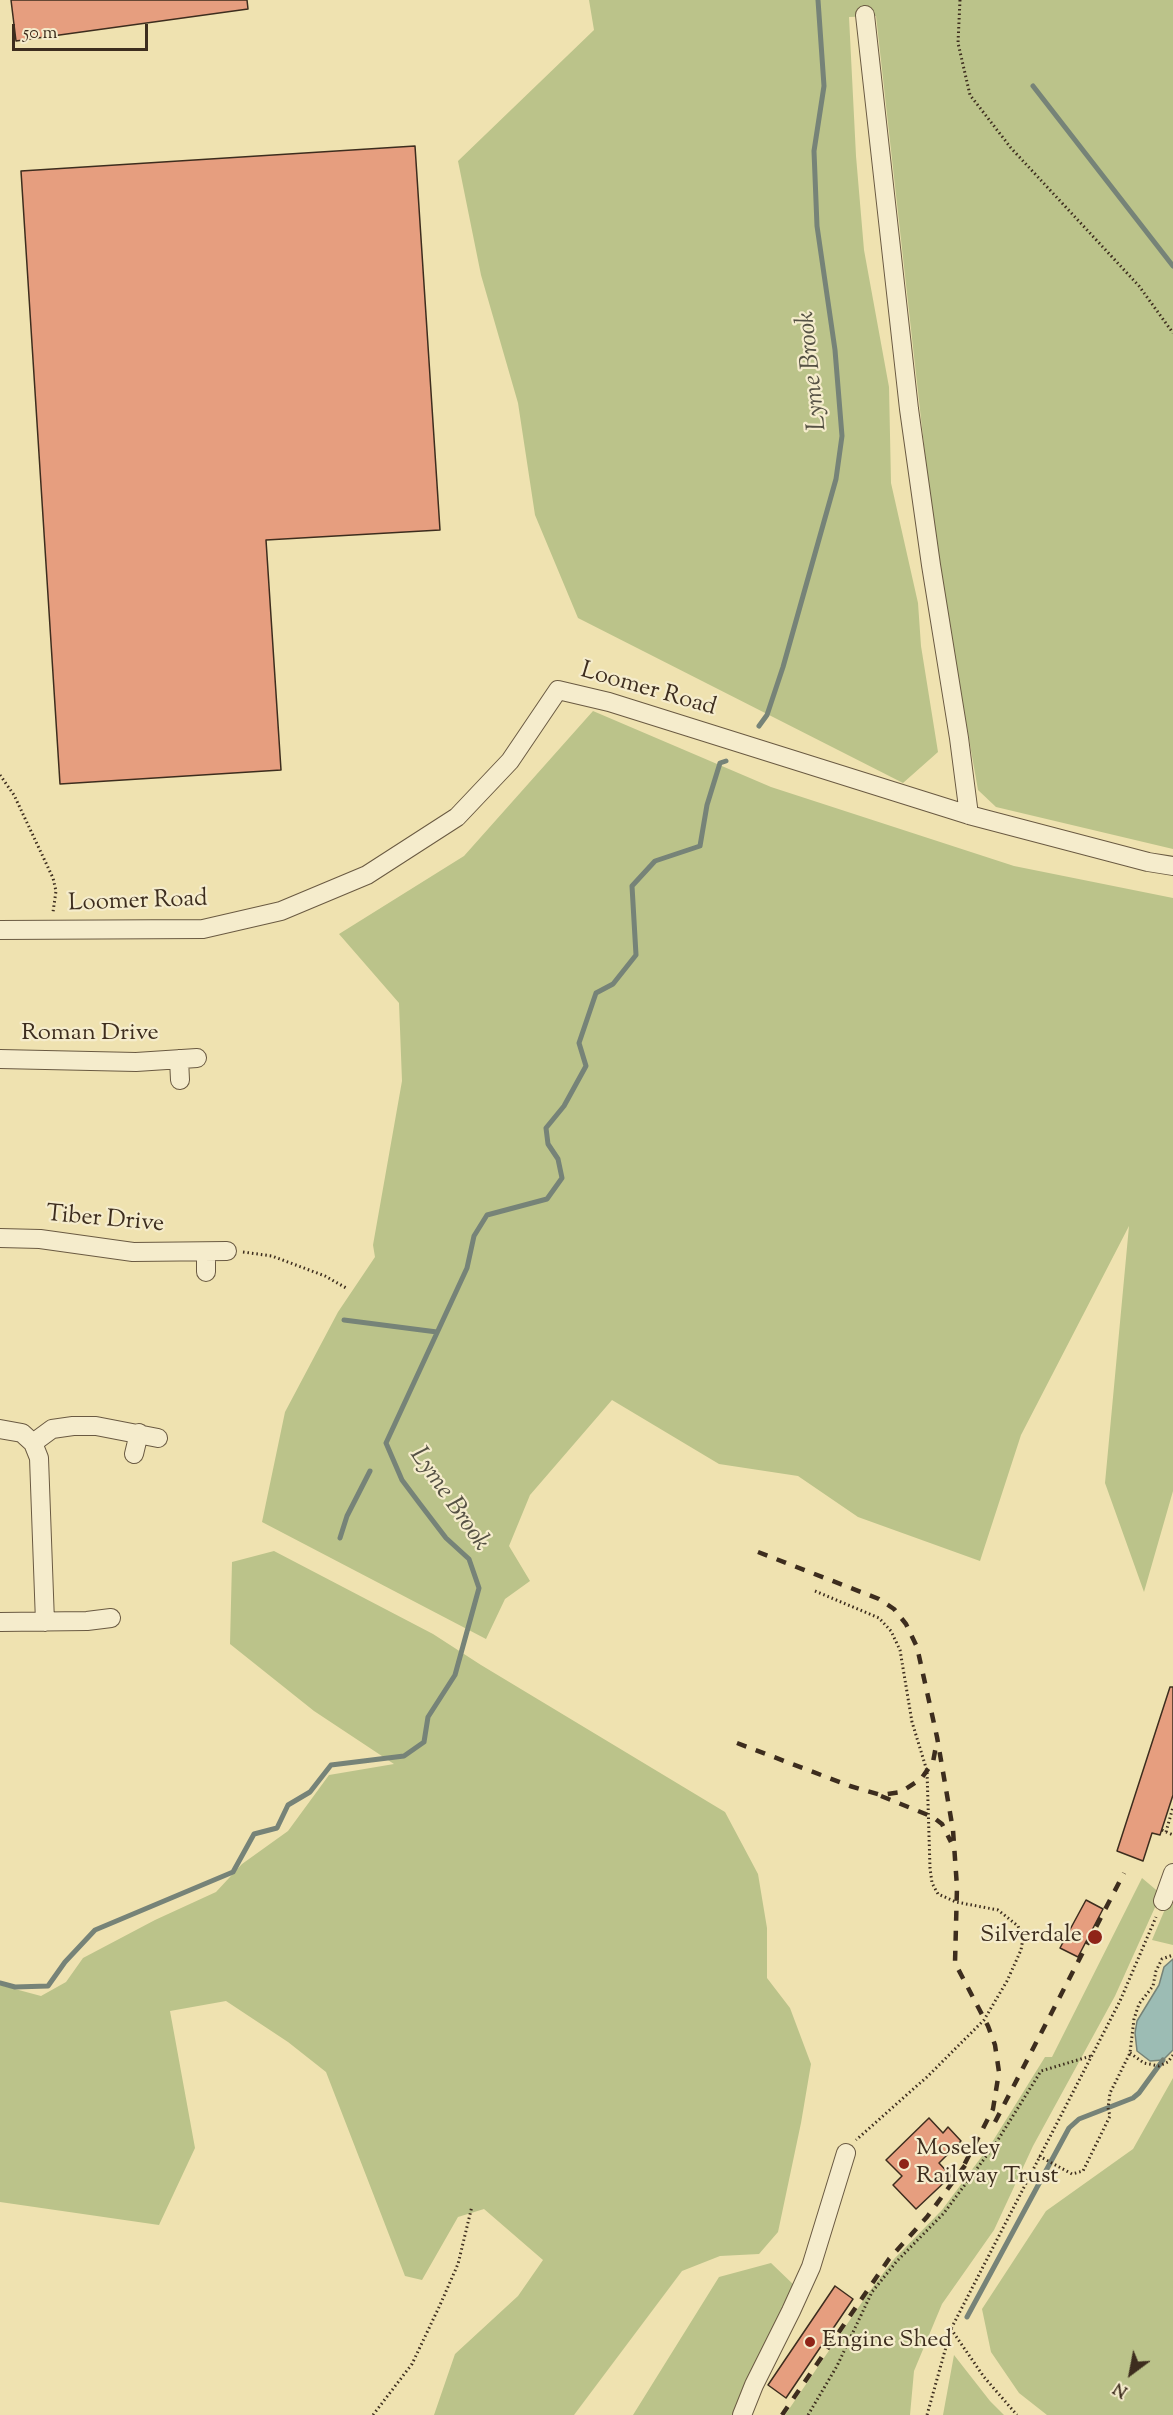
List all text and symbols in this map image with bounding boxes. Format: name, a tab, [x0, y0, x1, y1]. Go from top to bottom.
scale bar	[15, 12, 152, 50]
text: 50 m	[23, 21, 57, 47]
water label: Lyme Brook	[792, 310, 836, 432]
street label: Loomer Road	[577, 658, 719, 724]
street label: Loomer Road	[68, 886, 208, 920]
street label: Roman Drive	[21, 1021, 159, 1049]
street label: Tiber Drive	[45, 1201, 165, 1241]
water label: Lyme Brook	[401, 1442, 495, 1558]
place label: Silverdale	[980, 1923, 1082, 1951]
marker: Silverdale	[1086, 1928, 1104, 1946]
place label: Moseley Railway Trust	[916, 2136, 1059, 2192]
marker: Moseley Railway Trust	[897, 2157, 911, 2171]
place label: Engine Shed	[822, 2328, 952, 2356]
marker: Engine Shed	[803, 2335, 817, 2349]
north arrow	[1101, 2343, 1161, 2403]
text: N	[1110, 2376, 1133, 2402]

